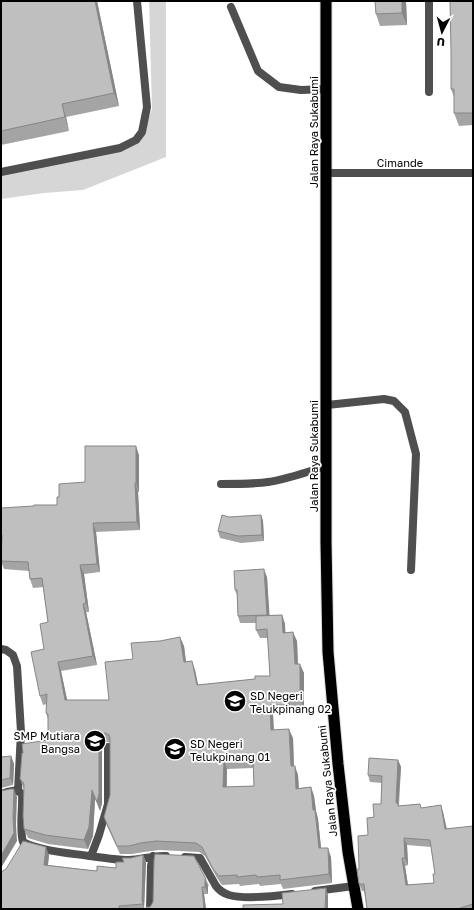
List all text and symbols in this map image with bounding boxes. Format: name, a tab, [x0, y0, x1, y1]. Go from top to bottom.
north arrow	[422, 12, 462, 52]
text: U	[436, 36, 446, 49]
street label: Jalan Raya Sukabumi	[307, 76, 320, 188]
street label: Cimande	[377, 156, 423, 169]
street label: Jalan Raya Sukabumi	[307, 400, 320, 512]
school or university icon: SD Negeri Telukpinang 02	[222, 688, 248, 714]
place label: SD Negeri Telukpinang 02	[250, 689, 331, 715]
street label: Jalan Raya Sukabumi	[315, 725, 339, 837]
school or university icon: SMP Mutiara Bangsa	[82, 728, 108, 754]
place label: SMP Mutiara Bangsa	[13, 729, 80, 755]
school or university icon: SD Negeri Telukpinang 01	[162, 736, 188, 762]
place label: SD Negeri Telukpinang 01	[190, 737, 270, 763]

